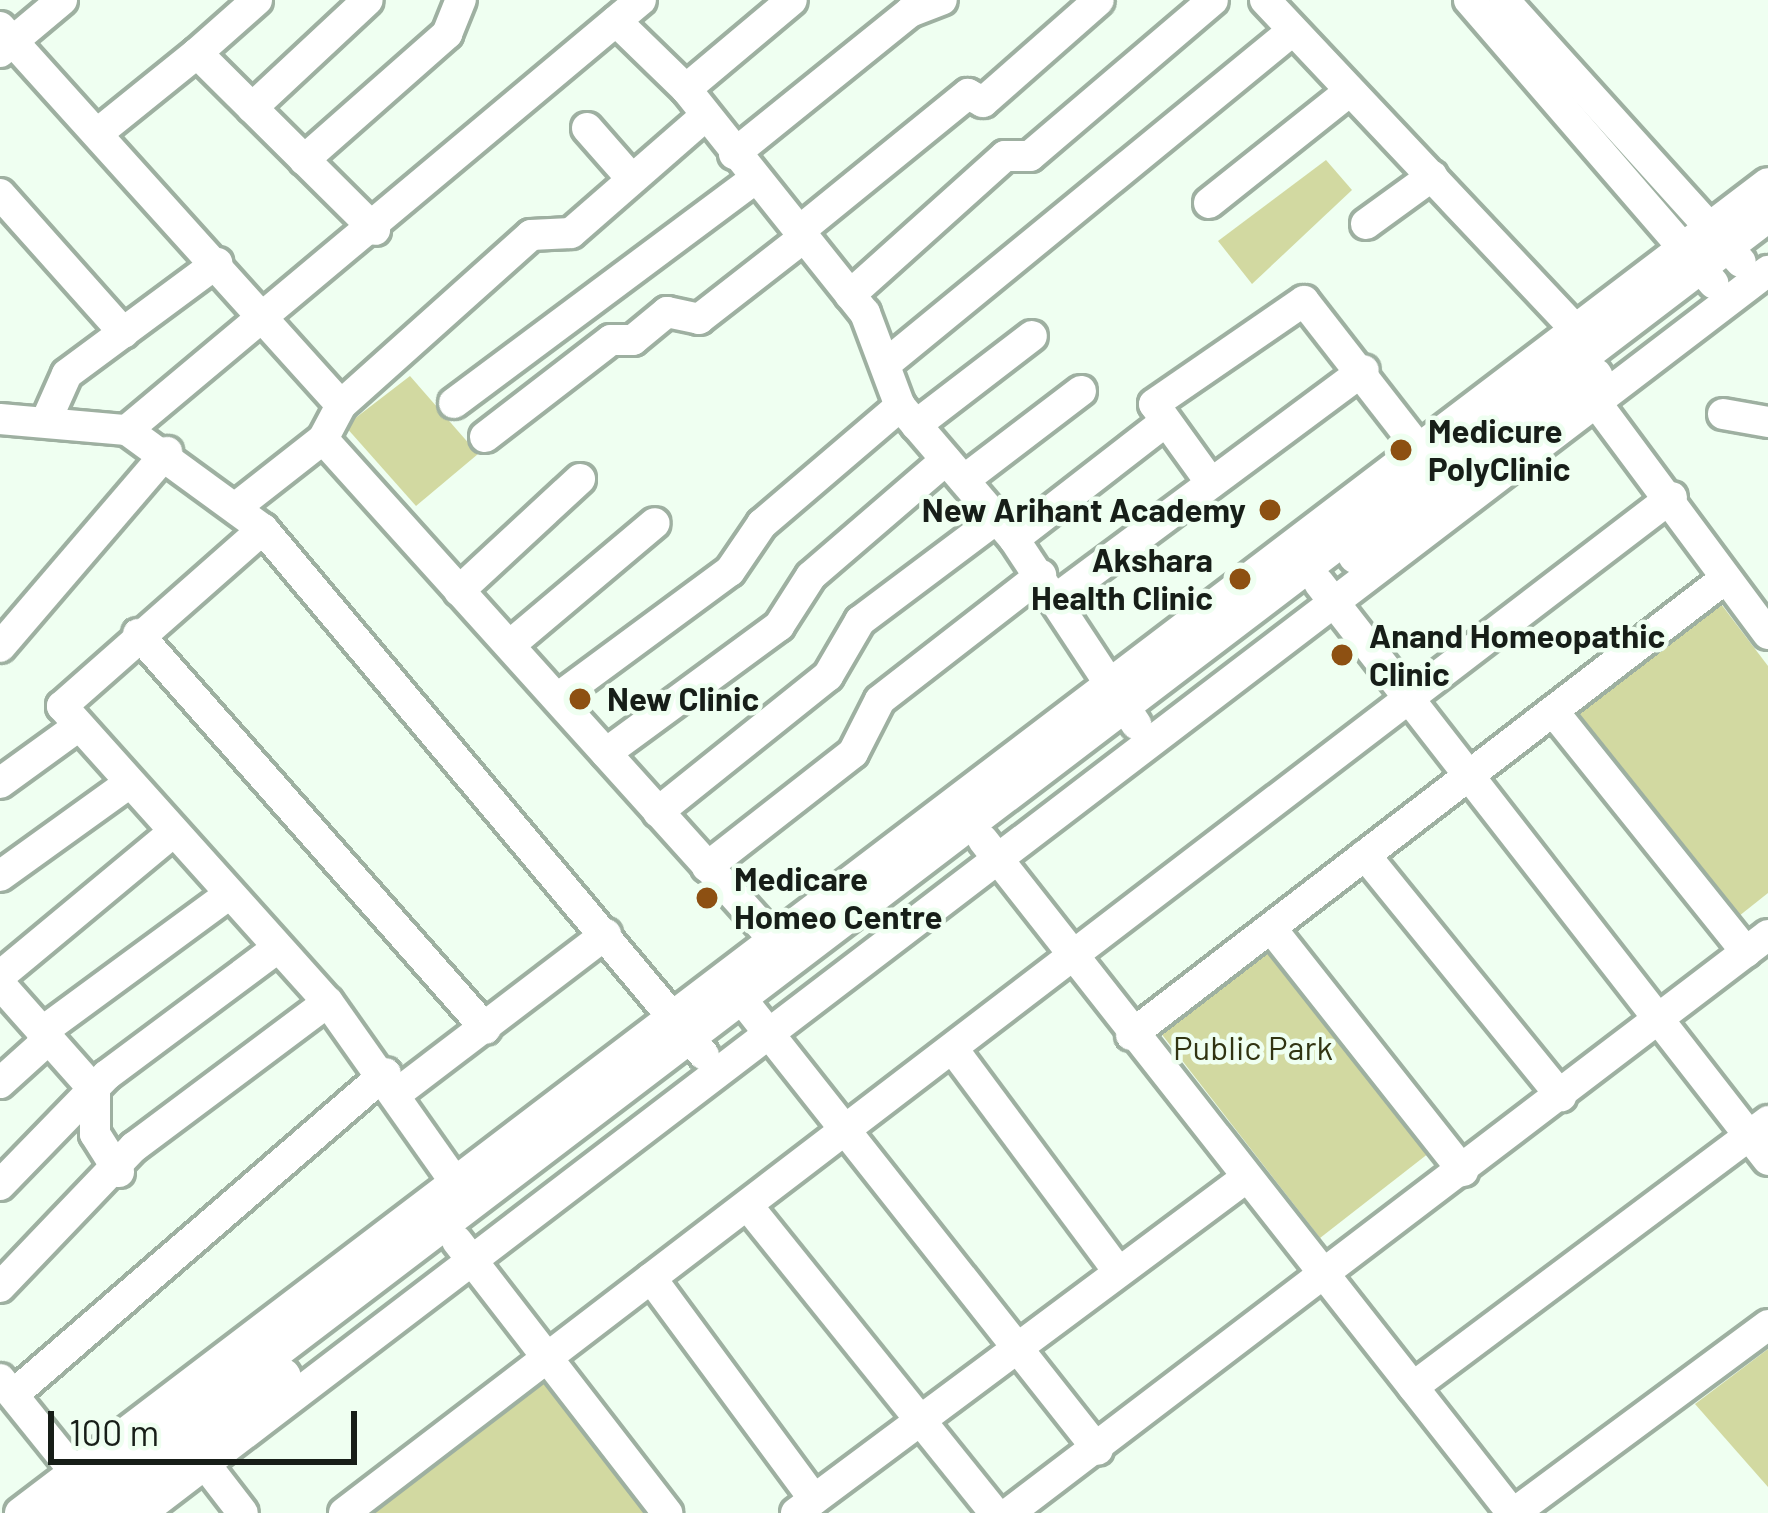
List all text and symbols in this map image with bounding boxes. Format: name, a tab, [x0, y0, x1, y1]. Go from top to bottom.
place label: Medicure PolyClinic	[1428, 411, 1571, 489]
marker: Medicure PolyClinic	[1385, 434, 1417, 466]
place label: New Arihant Academy	[922, 490, 1246, 530]
marker: New Arihant Academy	[1257, 497, 1283, 523]
place label: Akshara Health Clinic	[1031, 540, 1213, 618]
marker: Akshara Health Clinic	[1224, 563, 1256, 595]
place label: Anand Homeopathic Clinic	[1369, 616, 1665, 694]
marker: Anand Homeopathic Clinic	[1326, 639, 1358, 671]
place label: New Clinic	[607, 679, 759, 719]
marker: New Clinic	[564, 683, 596, 715]
place label: Medicare Homeo Centre	[734, 859, 942, 937]
marker: Medicare Homeo Centre	[691, 882, 723, 914]
park label: Public Park	[1173, 1028, 1333, 1068]
scale bar	[54, 1387, 363, 1461]
text: 100 m	[69, 1410, 159, 1453]

